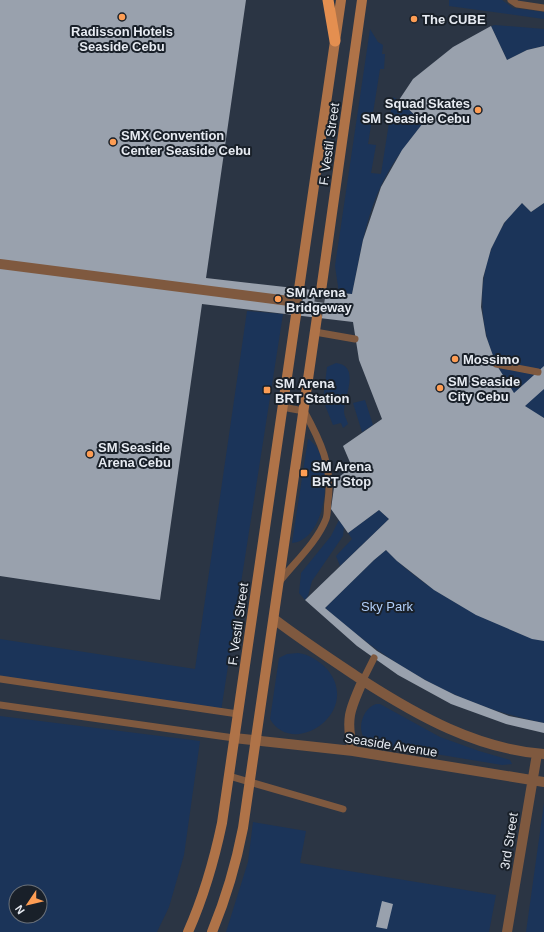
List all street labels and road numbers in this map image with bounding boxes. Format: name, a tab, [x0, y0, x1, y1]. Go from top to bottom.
street label: F. Vestil Street	[316, 101, 342, 186]
street label: F. Vestil Street	[225, 581, 251, 666]
street label: Seaside Avenue	[344, 730, 438, 760]
street label: 3rd Street	[497, 811, 521, 870]

